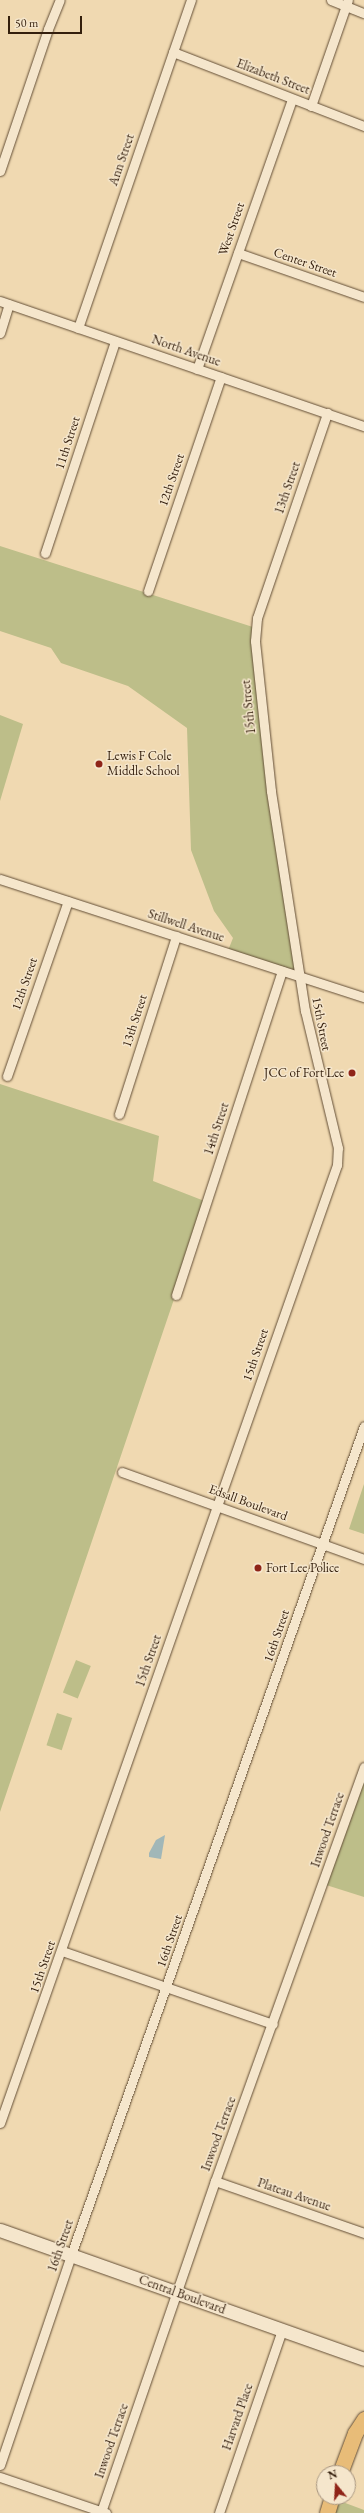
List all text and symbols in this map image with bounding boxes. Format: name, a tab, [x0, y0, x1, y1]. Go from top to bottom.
scale bar	[10, 8, 84, 34]
text: 50 m	[15, 15, 38, 31]
street label: Elizabeth Street	[234, 56, 312, 98]
street label: Ann Street	[106, 132, 138, 188]
street label: West Street	[216, 200, 248, 258]
street label: Center Street	[271, 245, 339, 281]
street label: North Avenue	[150, 332, 222, 370]
street label: 11th Street	[52, 415, 84, 471]
street label: 12th Street	[156, 452, 188, 508]
street label: 13th Street	[272, 460, 304, 516]
street label: 15th Street	[238, 679, 260, 735]
place label: Lewis F Cole Middle School	[107, 749, 180, 780]
marker: Lewis F Cole Middle School	[94, 759, 104, 769]
street label: Stillwell Avenue	[146, 906, 226, 946]
street label: 12th Street	[9, 956, 41, 1012]
street label: 13th Street	[119, 993, 151, 1049]
street label: 15th Street	[308, 996, 334, 1052]
place label: JCC of Fort Lee	[264, 1065, 344, 1081]
marker: JCC of Fort Lee	[347, 1068, 357, 1078]
street label: 14th Street	[201, 1101, 233, 1157]
street label: 15th Street	[240, 1327, 272, 1383]
street label: Edsall Boulevard	[207, 1482, 289, 1524]
place label: Fort Lee Police	[266, 1560, 339, 1576]
marker: Fort Lee Police	[253, 1563, 263, 1573]
street label: 16th Street	[261, 1608, 293, 1664]
street label: 15th Street	[133, 1633, 165, 1689]
street label: Inwood Terrace	[308, 1791, 348, 1869]
street label: 16th Street	[154, 1913, 186, 1969]
street label: 15th Street	[27, 1939, 59, 1995]
street label: Inwood Terrace	[198, 2095, 240, 2173]
street label: Plateau Avenue	[255, 2175, 333, 2215]
street label: 16th Street	[45, 2218, 77, 2274]
street label: Central Boulevard	[136, 2272, 228, 2318]
street label: Harvard Place	[219, 2381, 257, 2453]
street label: Inwood Terrace	[92, 2402, 132, 2480]
north arrow	[316, 2465, 356, 2505]
text: N	[326, 2467, 339, 2483]

